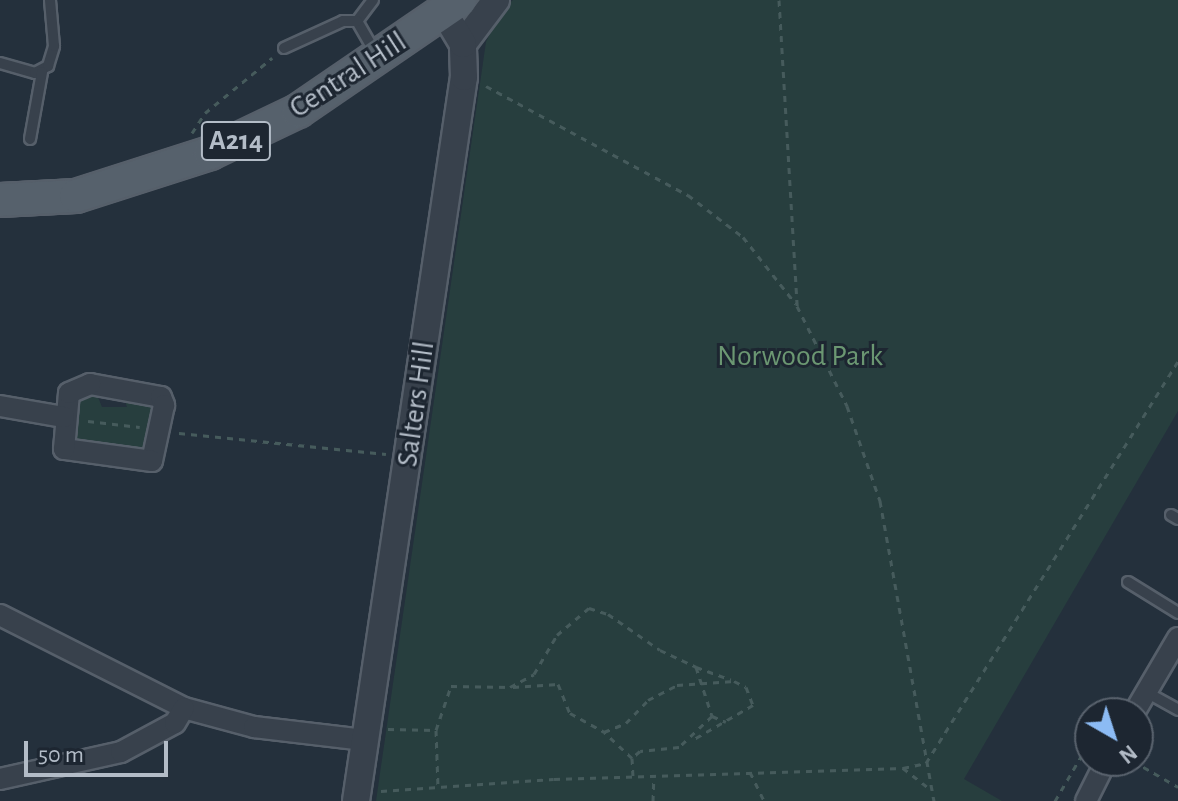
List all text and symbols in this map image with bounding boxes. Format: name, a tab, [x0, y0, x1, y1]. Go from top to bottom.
street label: Central Hill	[283, 24, 413, 126]
road number: A214	[200, 117, 272, 165]
park label: Norwood Park	[717, 338, 883, 374]
street label: Salters Hill	[389, 339, 443, 469]
north arrow	[1074, 697, 1154, 777]
scale bar	[28, 725, 172, 775]
text: N	[1115, 741, 1141, 767]
text: 50 m	[38, 743, 84, 767]

